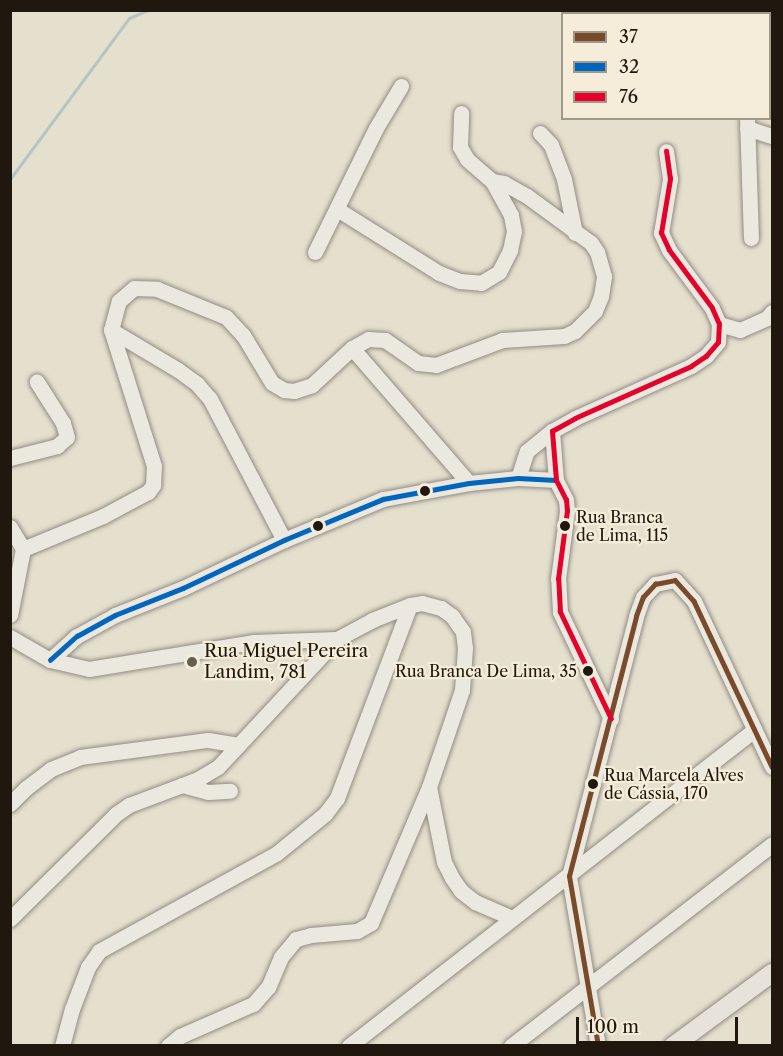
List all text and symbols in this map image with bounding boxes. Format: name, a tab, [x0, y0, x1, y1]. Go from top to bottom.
legend	[561, 12, 771, 120]
text: 37	[619, 26, 638, 48]
text: 32	[619, 56, 639, 78]
text: 76	[619, 86, 638, 108]
unlabelled marker	[419, 485, 431, 497]
place label: Rua Branca de Lima, 115	[576, 507, 668, 545]
unlabelled marker	[312, 520, 324, 532]
marker: Rua Branca de Lima, 115	[559, 520, 571, 532]
place label: Rua Miguel Pereira Landim, 781	[204, 641, 368, 684]
marker: Rua Miguel Pereira Landim, 781	[185, 655, 199, 669]
place label: Rua Branca De Lima, 35	[395, 661, 577, 681]
marker: Rua Branca De Lima, 35	[582, 665, 594, 677]
place label: Rua Marcela Alves de Cássia, 170	[604, 765, 745, 803]
marker: Rua Marcela Alves de Cássia, 170	[587, 778, 599, 790]
scale bar	[579, 1005, 741, 1043]
text: 100 m	[587, 1016, 639, 1038]

